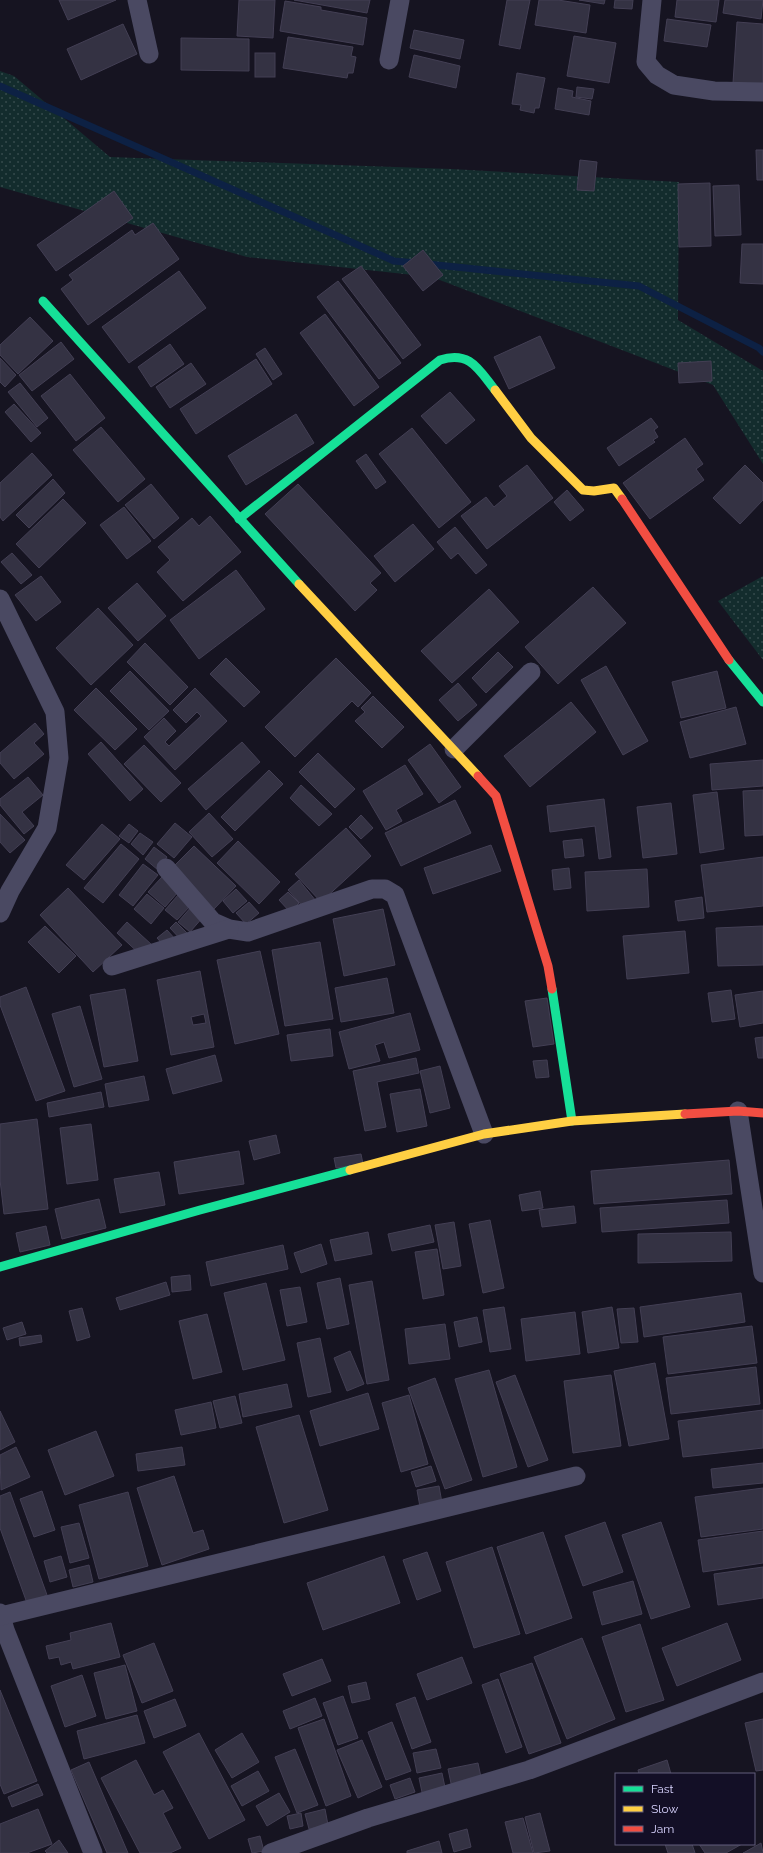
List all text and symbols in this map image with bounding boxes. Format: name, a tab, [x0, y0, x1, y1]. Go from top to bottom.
legend	[615, 1773, 755, 1845]
text: Fast	[651, 1782, 674, 1796]
text: Slow	[651, 1802, 678, 1816]
text: Jam	[651, 1822, 674, 1836]

